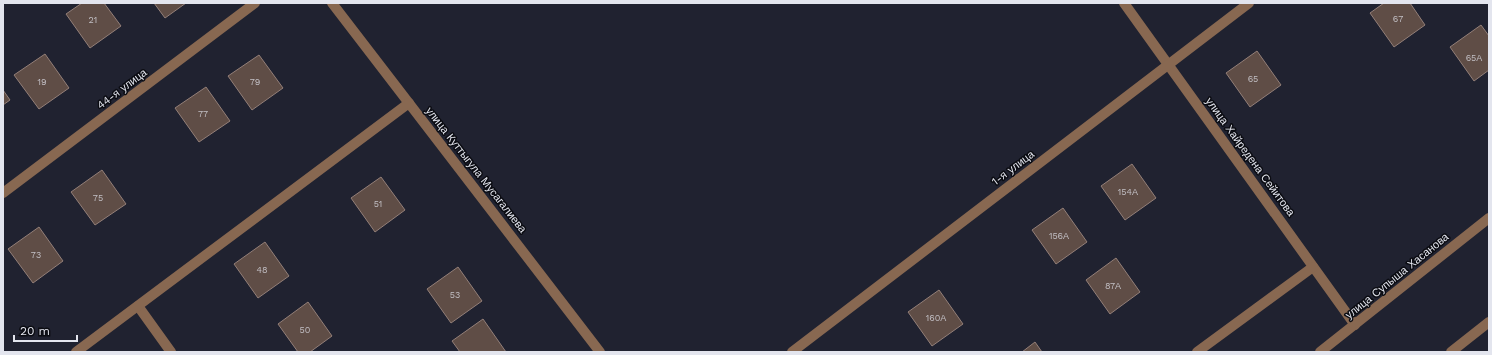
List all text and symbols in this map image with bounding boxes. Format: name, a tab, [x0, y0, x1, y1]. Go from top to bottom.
house number: 67	[1393, 14, 1403, 24]
house number: 21	[89, 15, 97, 25]
house number: 65А	[1466, 53, 1482, 63]
street label: 44-я улица	[95, 66, 150, 112]
house number: 65	[1248, 74, 1258, 84]
house number: 19	[37, 77, 47, 87]
house number: 79	[250, 77, 260, 87]
street label: улица Хайредена Сейитова	[1203, 95, 1298, 219]
street label: улица Куттыгула Мусагалиева	[423, 104, 530, 236]
house number: 77	[198, 109, 208, 119]
street label: 1-я улица	[989, 147, 1038, 188]
house number: 154А	[1118, 187, 1138, 197]
house number: 75	[93, 193, 103, 203]
house number: 51	[374, 199, 382, 209]
street label: улица Супыша Хасанова	[1343, 230, 1452, 322]
house number: 156А	[1049, 231, 1069, 241]
house number: 73	[31, 250, 41, 260]
house number: 48	[256, 265, 268, 275]
house number: 87А	[1105, 281, 1121, 291]
house number: 53	[450, 290, 460, 300]
house number: 160А	[926, 313, 946, 323]
scale bar	[14, 317, 77, 343]
text: 20 m	[20, 324, 50, 338]
house number: 50	[300, 325, 311, 335]

